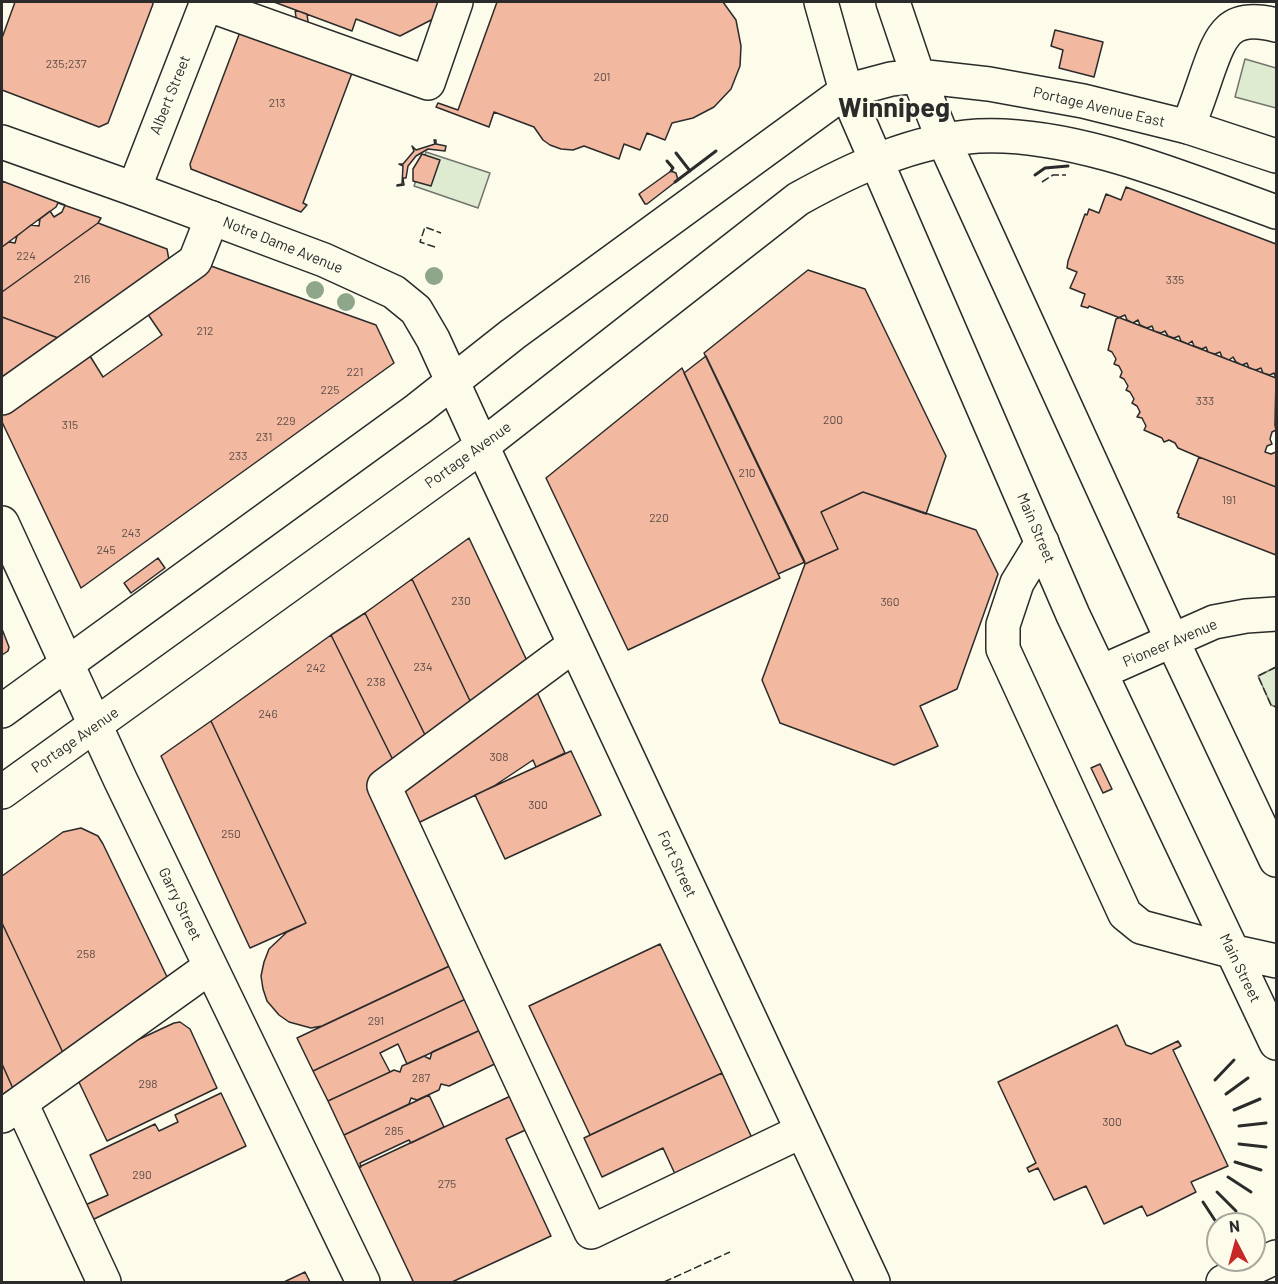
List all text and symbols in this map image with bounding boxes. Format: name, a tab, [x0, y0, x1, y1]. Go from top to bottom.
street label: Albert Street	[146, 53, 194, 137]
house number: 235;237	[46, 57, 86, 71]
house number: 201	[593, 70, 611, 84]
street label: Portage Avenue East	[1031, 83, 1167, 131]
district label: Winnipeg	[838, 92, 950, 124]
house number: 213	[269, 96, 285, 110]
street label: Notre Dame Avenue	[220, 213, 346, 277]
house number: 224	[16, 249, 36, 263]
house number: 216	[74, 272, 90, 286]
house number: 335	[1166, 273, 1184, 287]
house number: 212	[197, 324, 213, 338]
house number: 221	[347, 365, 363, 379]
house number: 225	[320, 383, 340, 397]
house number: 333	[1196, 394, 1214, 408]
house number: 200	[823, 413, 843, 427]
house number: 229	[276, 414, 296, 428]
house number: 315	[62, 418, 78, 432]
street label: Portage Avenue	[421, 418, 515, 492]
house number: 231	[256, 430, 272, 444]
house number: 233	[229, 449, 247, 463]
house number: 210	[738, 466, 756, 480]
street label: Main Street	[1013, 490, 1059, 566]
house number: 191	[1222, 493, 1236, 507]
house number: 220	[649, 511, 669, 525]
house number: 243	[121, 526, 141, 540]
house number: 245	[96, 543, 116, 557]
house number: 230	[451, 594, 471, 608]
house number: 360	[880, 595, 900, 609]
street label: Pioneer Avenue	[1120, 615, 1220, 671]
house number: 234	[413, 660, 433, 674]
house number: 242	[306, 661, 326, 675]
house number: 238	[367, 675, 385, 689]
street label: Portage Avenue	[28, 703, 122, 777]
house number: 246	[258, 707, 278, 721]
house number: 308	[489, 750, 509, 764]
house number: 300	[528, 798, 548, 812]
house number: 250	[221, 827, 241, 841]
street label: Fort Street	[654, 828, 700, 900]
street label: Garry Street	[155, 865, 205, 943]
street label: Main Street	[1216, 931, 1264, 1005]
house number: 258	[77, 947, 95, 961]
house number: 291	[368, 1014, 384, 1028]
house number: 287	[412, 1071, 430, 1085]
house number: 298	[139, 1077, 157, 1091]
house number: 300	[1102, 1115, 1122, 1129]
house number: 285	[385, 1124, 403, 1138]
house number: 290	[132, 1168, 152, 1182]
house number: 275	[438, 1177, 456, 1191]
north arrow	[1206, 1212, 1266, 1272]
text: N	[1228, 1216, 1241, 1236]

